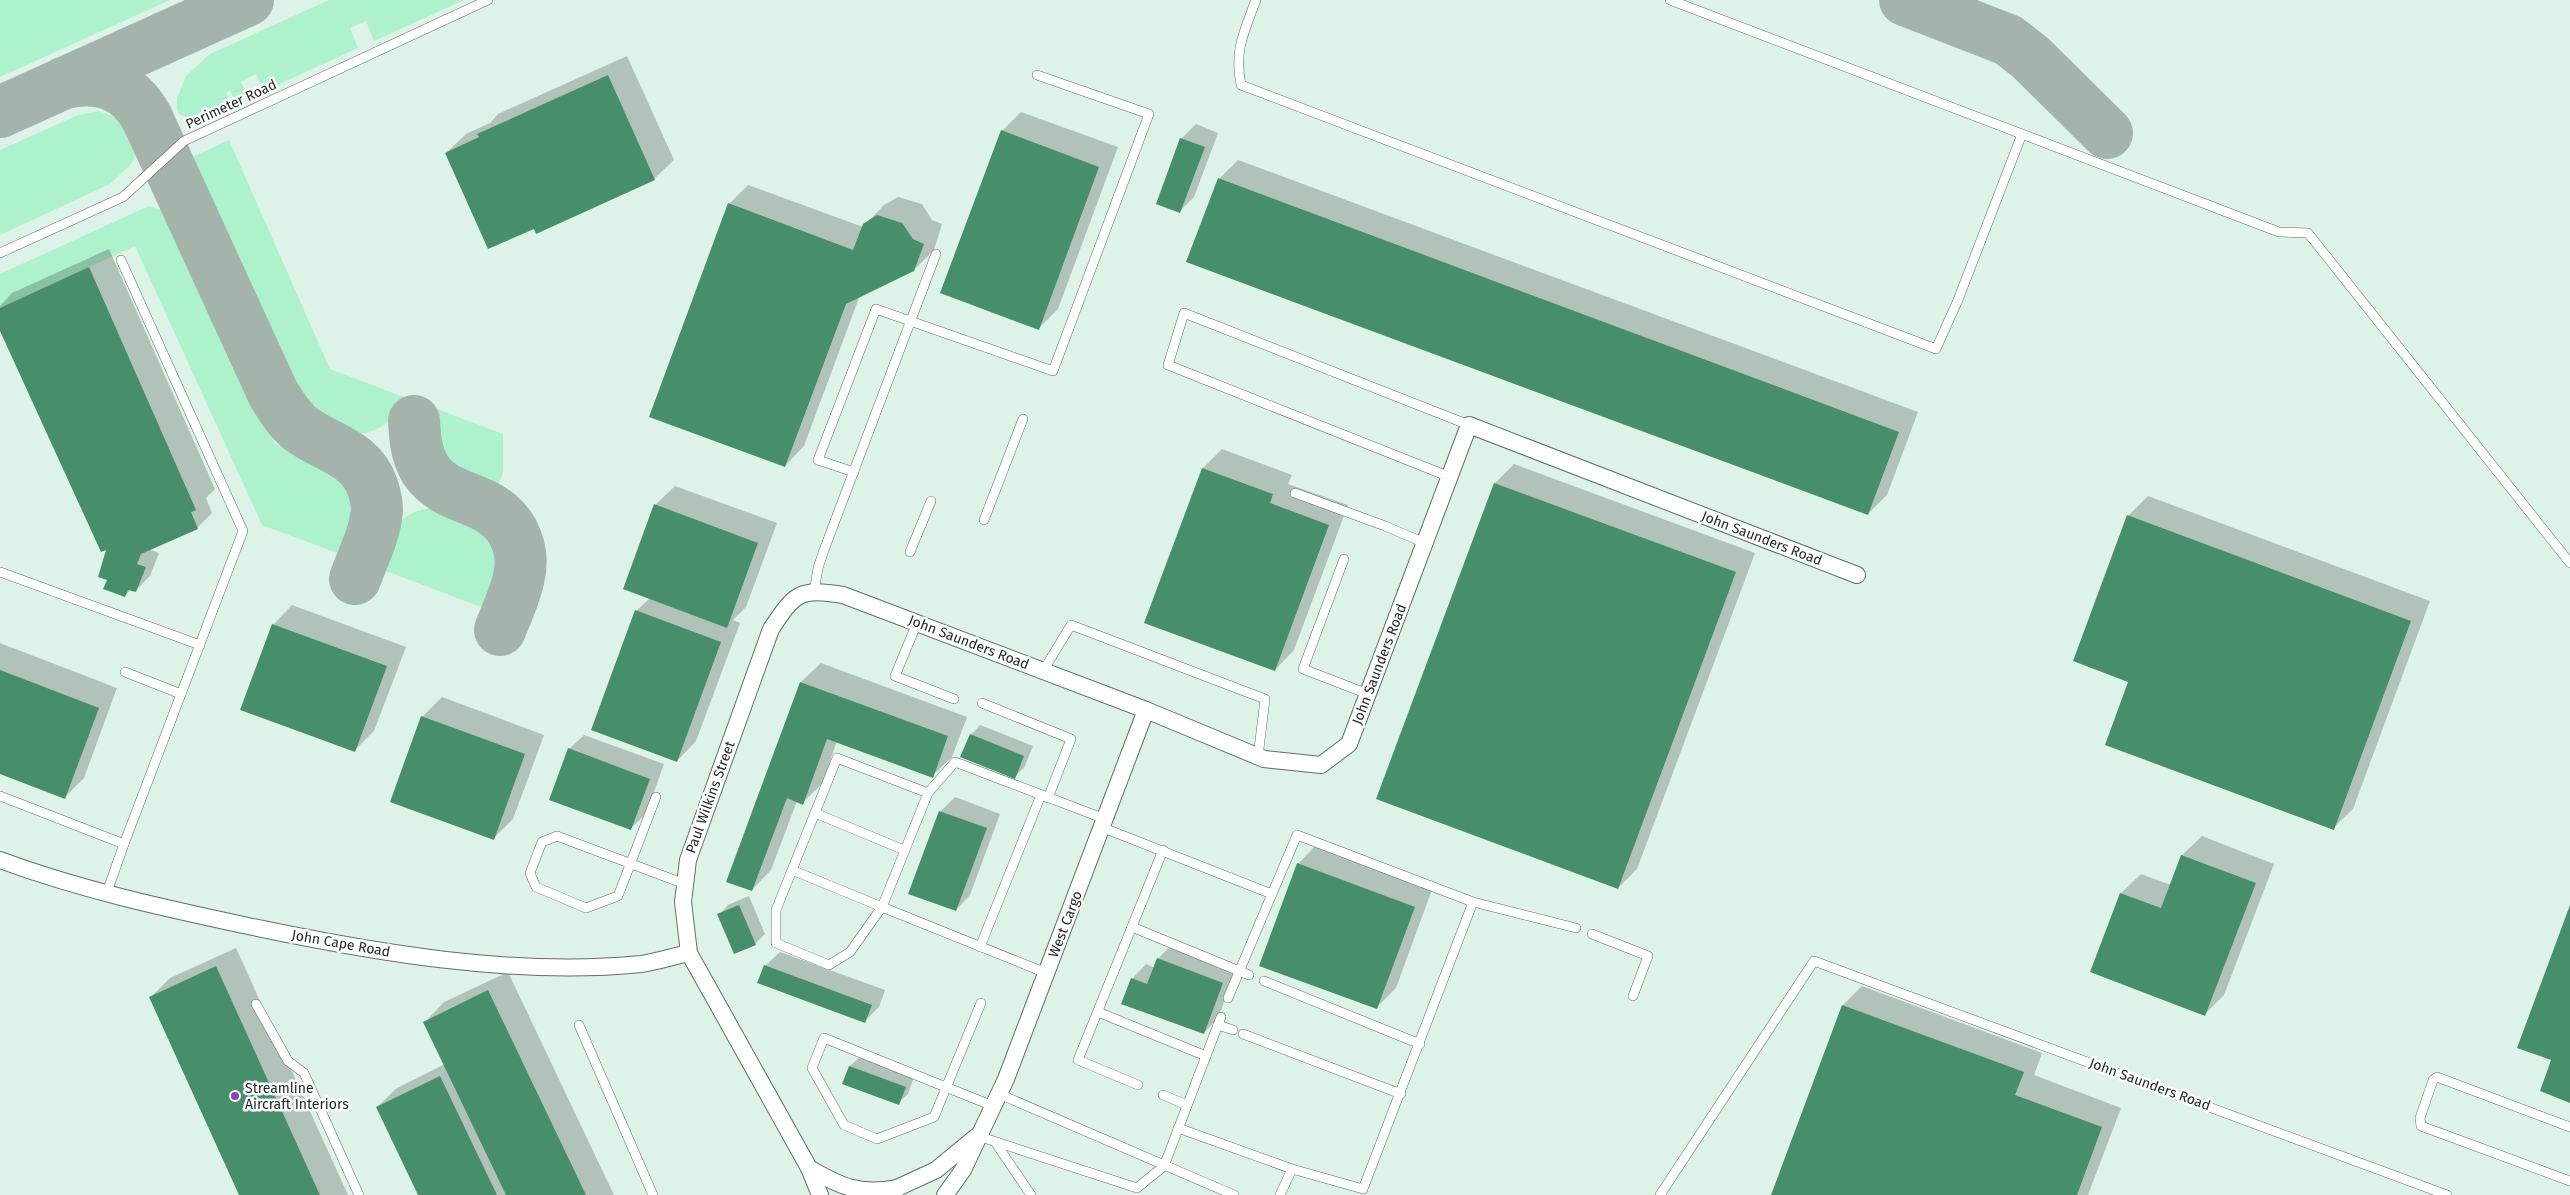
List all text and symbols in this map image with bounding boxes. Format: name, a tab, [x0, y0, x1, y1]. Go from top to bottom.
street label: Perimeter Road	[183, 76, 279, 133]
street label: John Saunders Road	[1699, 508, 1825, 569]
street label: John Saunders Road	[1349, 601, 1410, 727]
street label: John Saunders Road	[906, 612, 1032, 673]
street label: Paul Wilkins Street	[682, 738, 739, 856]
street label: West Cargo	[1045, 888, 1086, 960]
street label: John Cape Road	[290, 926, 392, 961]
street label: John Saunders Road	[2087, 1055, 2213, 1114]
place label: Streamline Aircraft Interiors	[245, 1080, 349, 1113]
marker: Streamline Aircraft Interiors	[229, 1090, 241, 1102]

